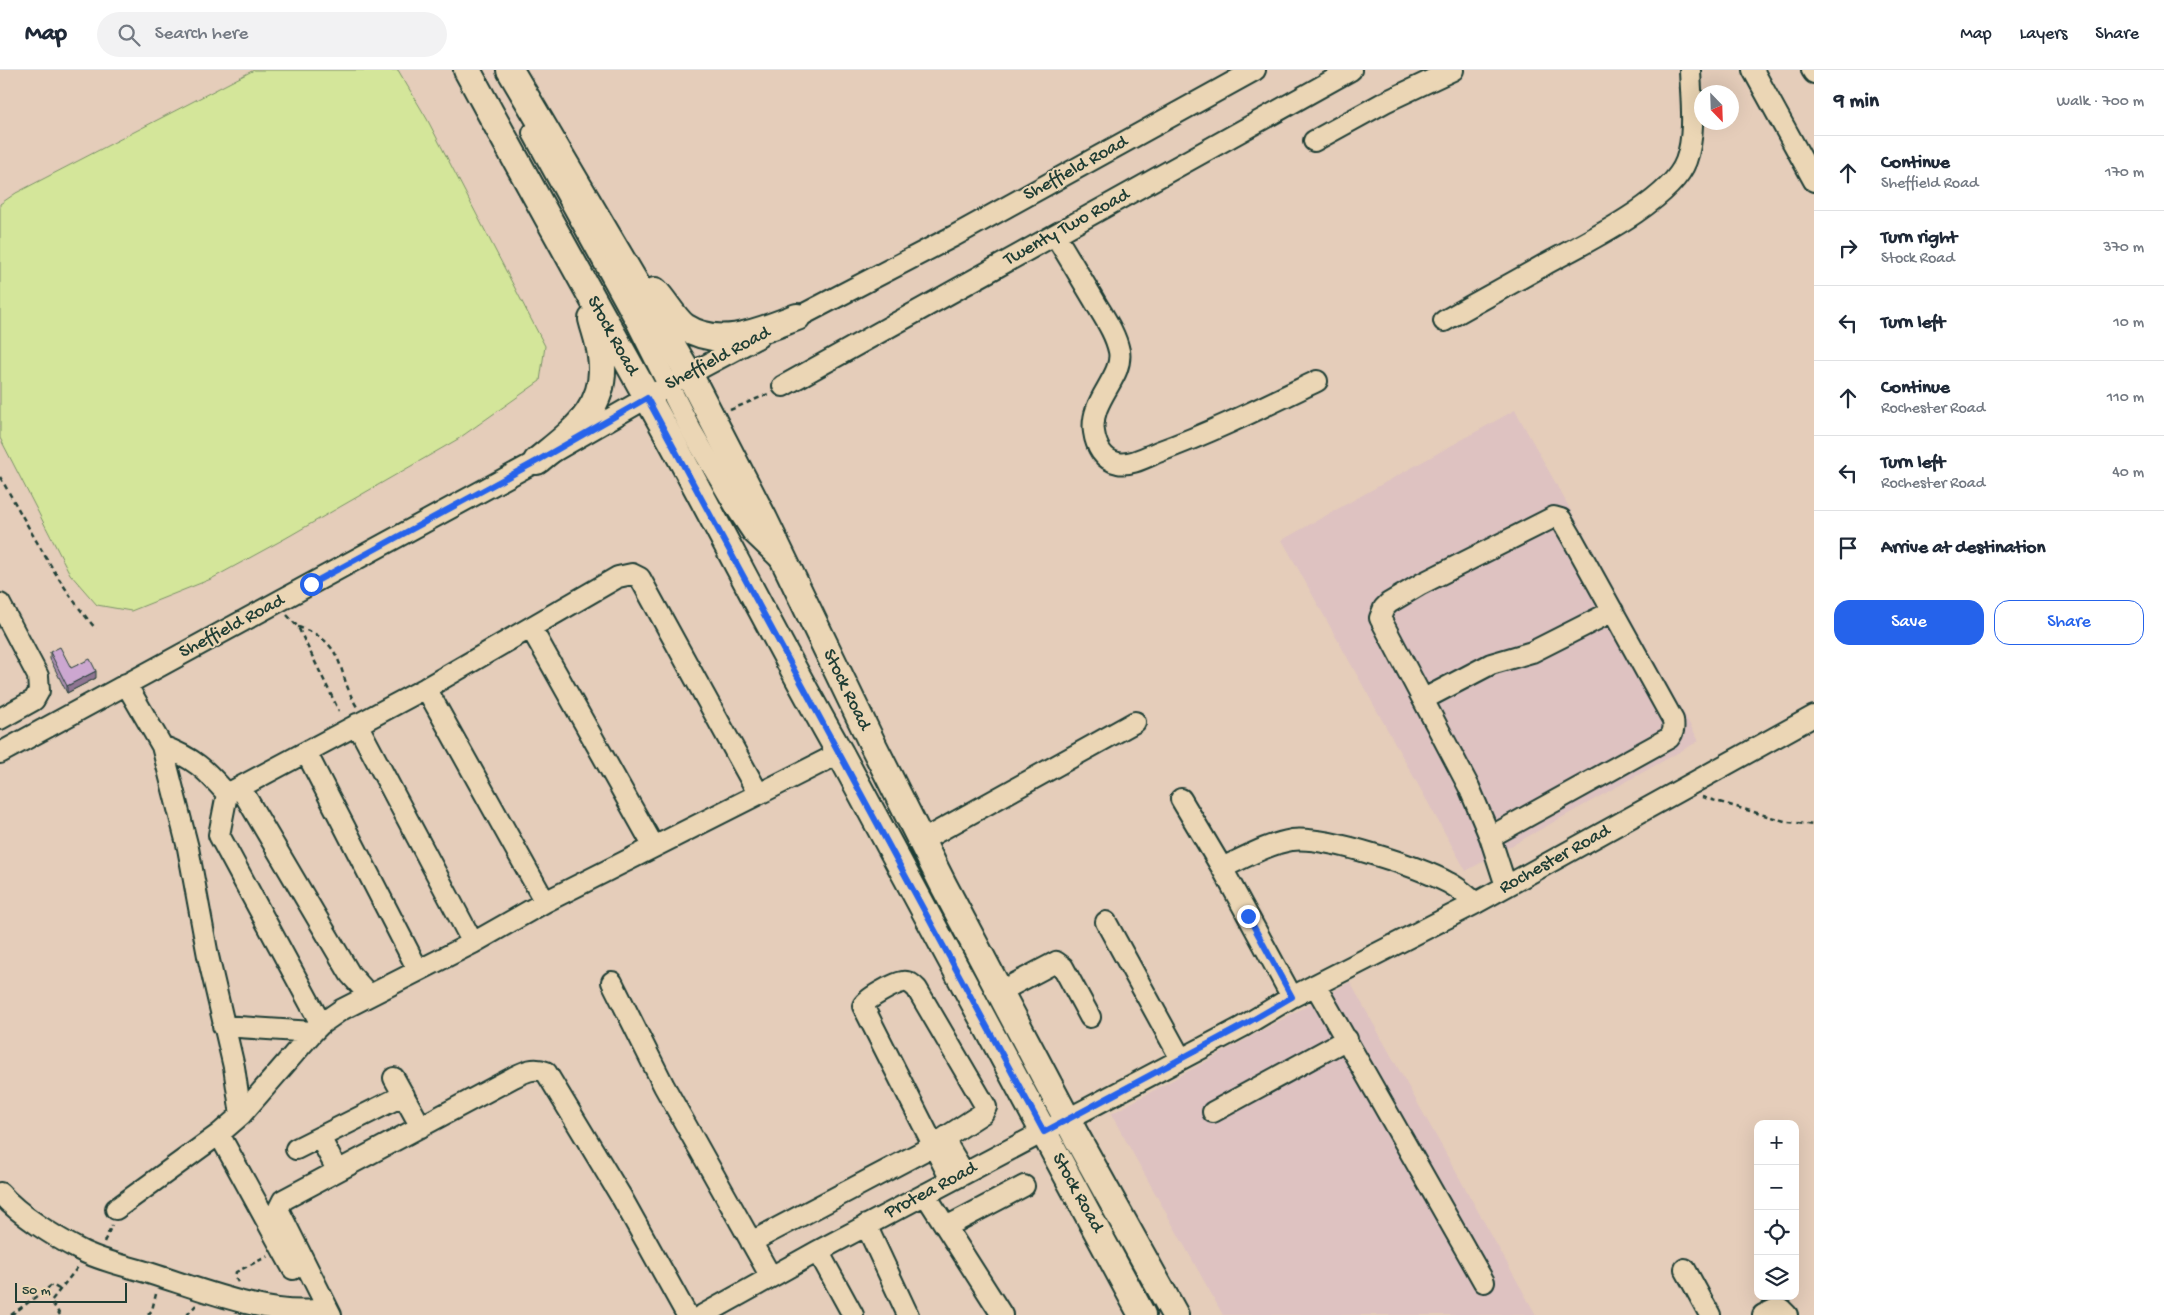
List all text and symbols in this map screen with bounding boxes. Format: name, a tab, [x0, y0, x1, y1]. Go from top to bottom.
search box	[97, 12, 447, 57]
text: Map	[25, 20, 67, 49]
icon: search	[115, 21, 143, 49]
text: Search here	[155, 23, 248, 46]
text: Map	[1960, 24, 1992, 45]
text: Layers	[2020, 24, 2067, 45]
text: Share	[2095, 24, 2139, 45]
north arrow	[1694, 85, 1739, 130]
text: 9 min	[1834, 90, 1879, 115]
text: Walk · 700 m	[2057, 93, 2144, 112]
street label: Sheffield Road	[1020, 130, 1134, 207]
text: Continue	[1881, 152, 1950, 175]
icon: ahead	[1834, 159, 1862, 187]
text: 170 m	[2105, 164, 2144, 183]
text: Sheffield Road	[1881, 175, 1978, 194]
street label: Twenty Two Road	[999, 183, 1136, 273]
text: Turn right	[1881, 227, 1957, 250]
icon: right	[1834, 234, 1862, 262]
text: 370 m	[2103, 239, 2144, 258]
text: Stock Road	[1881, 250, 1955, 269]
street label: Stock Road	[581, 292, 644, 381]
icon: left	[1834, 309, 1862, 337]
text: Turn left	[1881, 312, 1945, 335]
text: 10 m	[2113, 314, 2144, 333]
street label: Sheffield Road	[662, 321, 776, 396]
text: Continue	[1881, 377, 1950, 400]
icon: ahead	[1834, 384, 1862, 412]
text: 110 m	[2107, 389, 2144, 408]
text: Rochester Road	[1881, 400, 1985, 419]
text: Turn left	[1881, 452, 1945, 475]
icon: left	[1834, 459, 1862, 487]
text: 40 m	[2112, 464, 2144, 483]
text: Rochester Road	[1881, 475, 1985, 494]
icon: arrive	[1834, 534, 1862, 562]
text: Arrive at destination	[1881, 537, 2045, 560]
route start	[300, 573, 323, 596]
street label: Sheffield Road	[176, 589, 290, 664]
button: Save	[1834, 600, 1984, 645]
button: Share	[1994, 600, 2144, 645]
street label: Stock Road	[817, 646, 876, 736]
street label: Rochester Road	[1495, 819, 1616, 900]
route end	[1237, 905, 1260, 928]
map controls	[1754, 1120, 1799, 1300]
button: +	[1754, 1120, 1799, 1165]
street label: Stock Road	[1046, 1149, 1109, 1238]
street label: Protea Road	[880, 1156, 983, 1225]
button: −	[1754, 1165, 1799, 1210]
button: locate	[1754, 1210, 1799, 1255]
button: layers	[1754, 1255, 1799, 1300]
scale bar	[15, 1280, 128, 1303]
text: 50 m	[22, 1283, 51, 1300]

